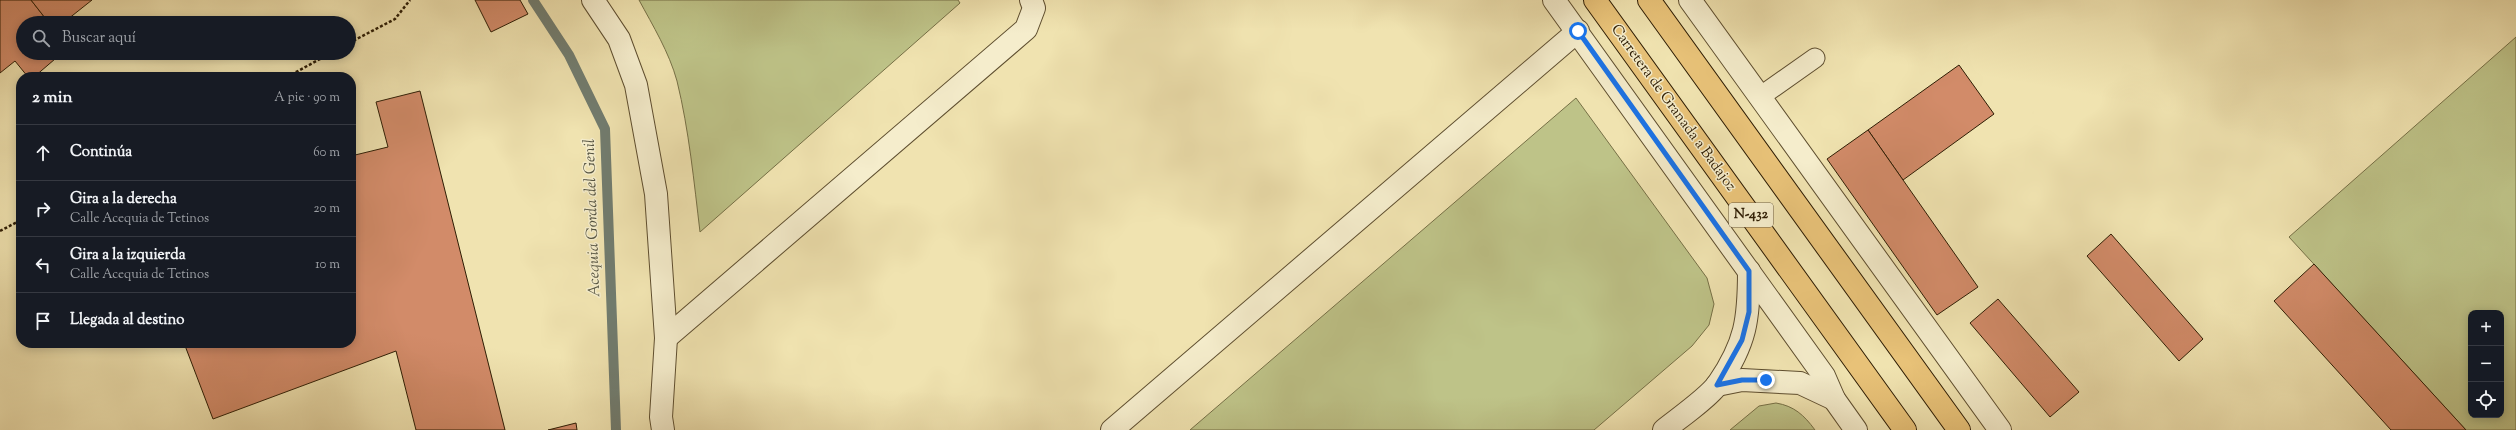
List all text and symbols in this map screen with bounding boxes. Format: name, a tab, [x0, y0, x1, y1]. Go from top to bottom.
search box	[16, 16, 356, 60]
street label: Carretera de Granada a Badajoz	[1605, 20, 1741, 196]
route start	[1569, 22, 1587, 40]
icon: search	[30, 27, 52, 49]
text: Buscar aquí	[62, 28, 136, 49]
text: 2 min	[32, 86, 73, 110]
text: A pie · 90 m	[274, 89, 340, 107]
water label: Acequia Gorda del Genil	[579, 139, 607, 297]
icon: ahead	[32, 142, 54, 164]
text: Continúa	[70, 142, 132, 163]
text: 60 m	[313, 144, 340, 162]
text: Gira a la derecha	[70, 189, 177, 210]
icon: right	[32, 198, 54, 220]
text: 20 m	[314, 200, 340, 218]
road number: N-432	[1729, 203, 1773, 227]
text: Calle Acequia de Tetinos	[70, 210, 209, 228]
text: Gira a la izquierda	[70, 245, 186, 266]
icon: left	[32, 254, 54, 276]
text: 10 m	[315, 256, 340, 274]
text: Calle Acequia de Tetinos	[70, 266, 209, 284]
icon: arrive	[32, 310, 54, 332]
text: Llegada al destino	[70, 310, 185, 331]
map controls	[2468, 310, 2504, 418]
button: +	[2468, 310, 2504, 346]
button: −	[2468, 346, 2504, 382]
route end	[1757, 371, 1775, 389]
button: locate	[2468, 382, 2504, 418]

